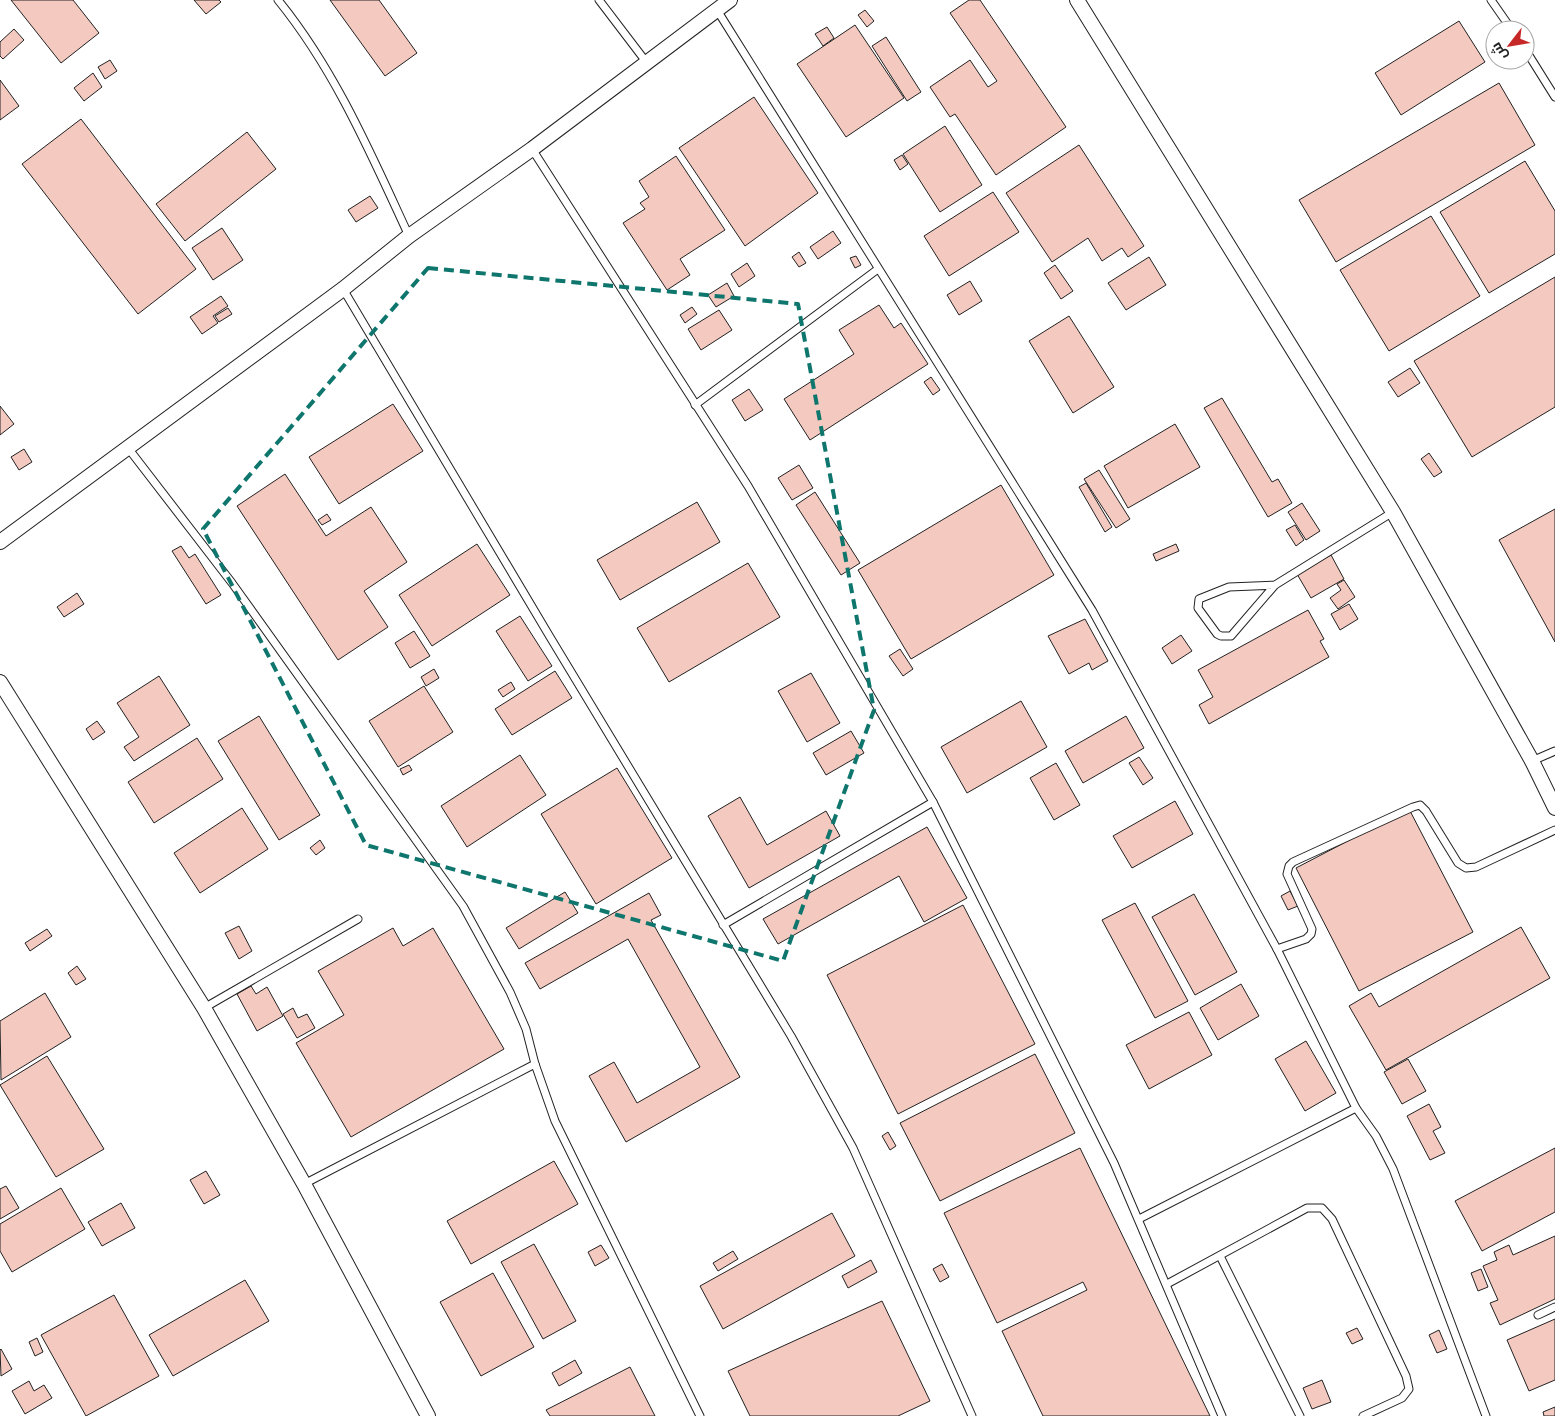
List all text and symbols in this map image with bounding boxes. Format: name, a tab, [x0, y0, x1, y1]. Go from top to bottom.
north arrow	[1485, 20, 1535, 70]
text: ش	[1487, 39, 1511, 64]

